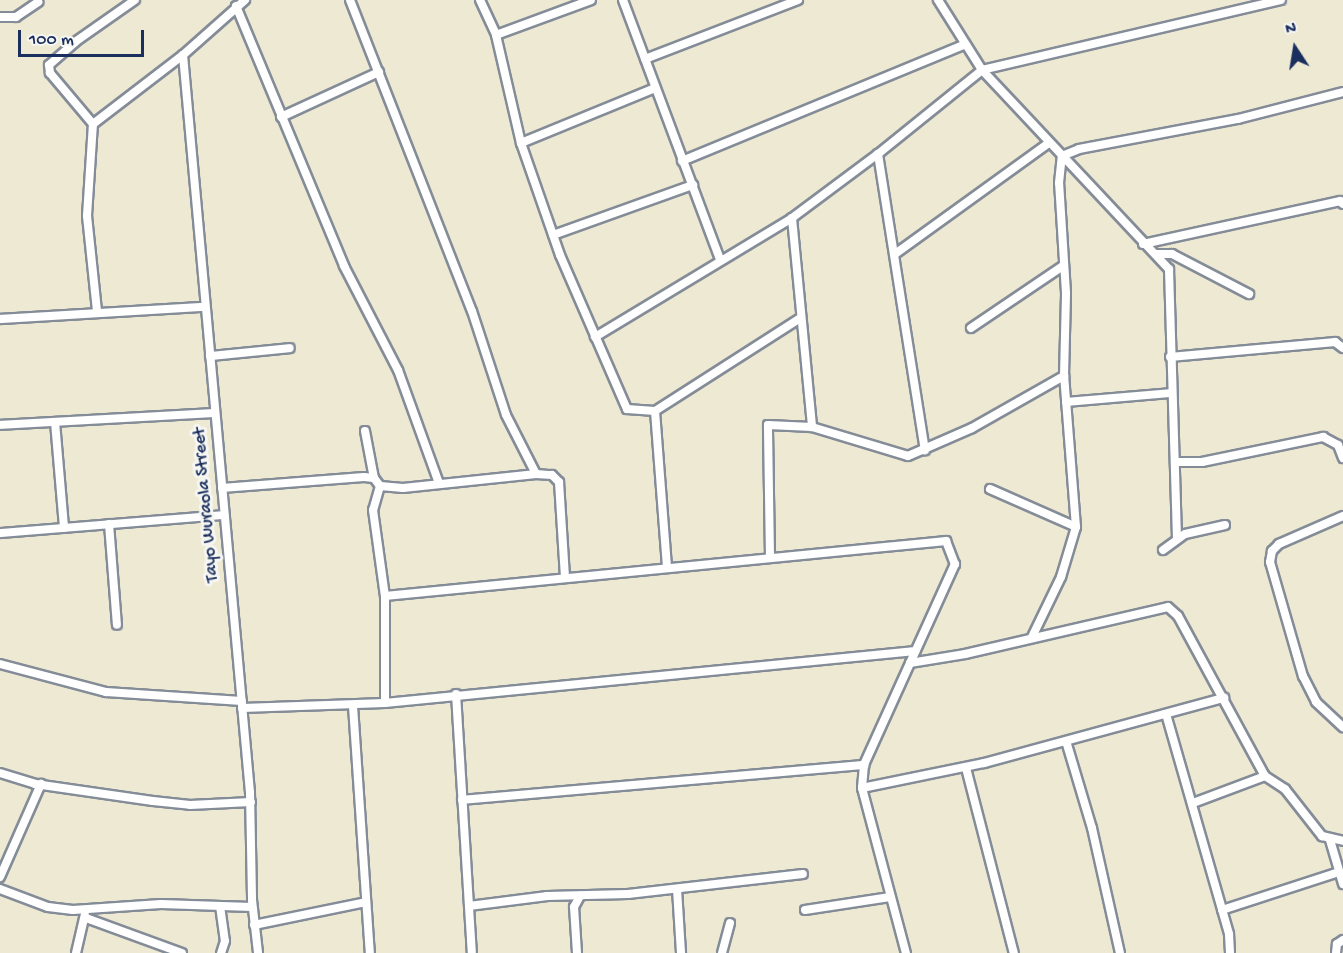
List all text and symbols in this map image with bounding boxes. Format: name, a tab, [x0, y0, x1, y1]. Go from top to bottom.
scale bar	[21, 18, 147, 56]
north arrow	[1265, 18, 1325, 78]
text: N	[1284, 20, 1298, 40]
text: 100 m	[29, 30, 74, 51]
street label: Tayo Wuraola Street	[189, 427, 225, 583]

